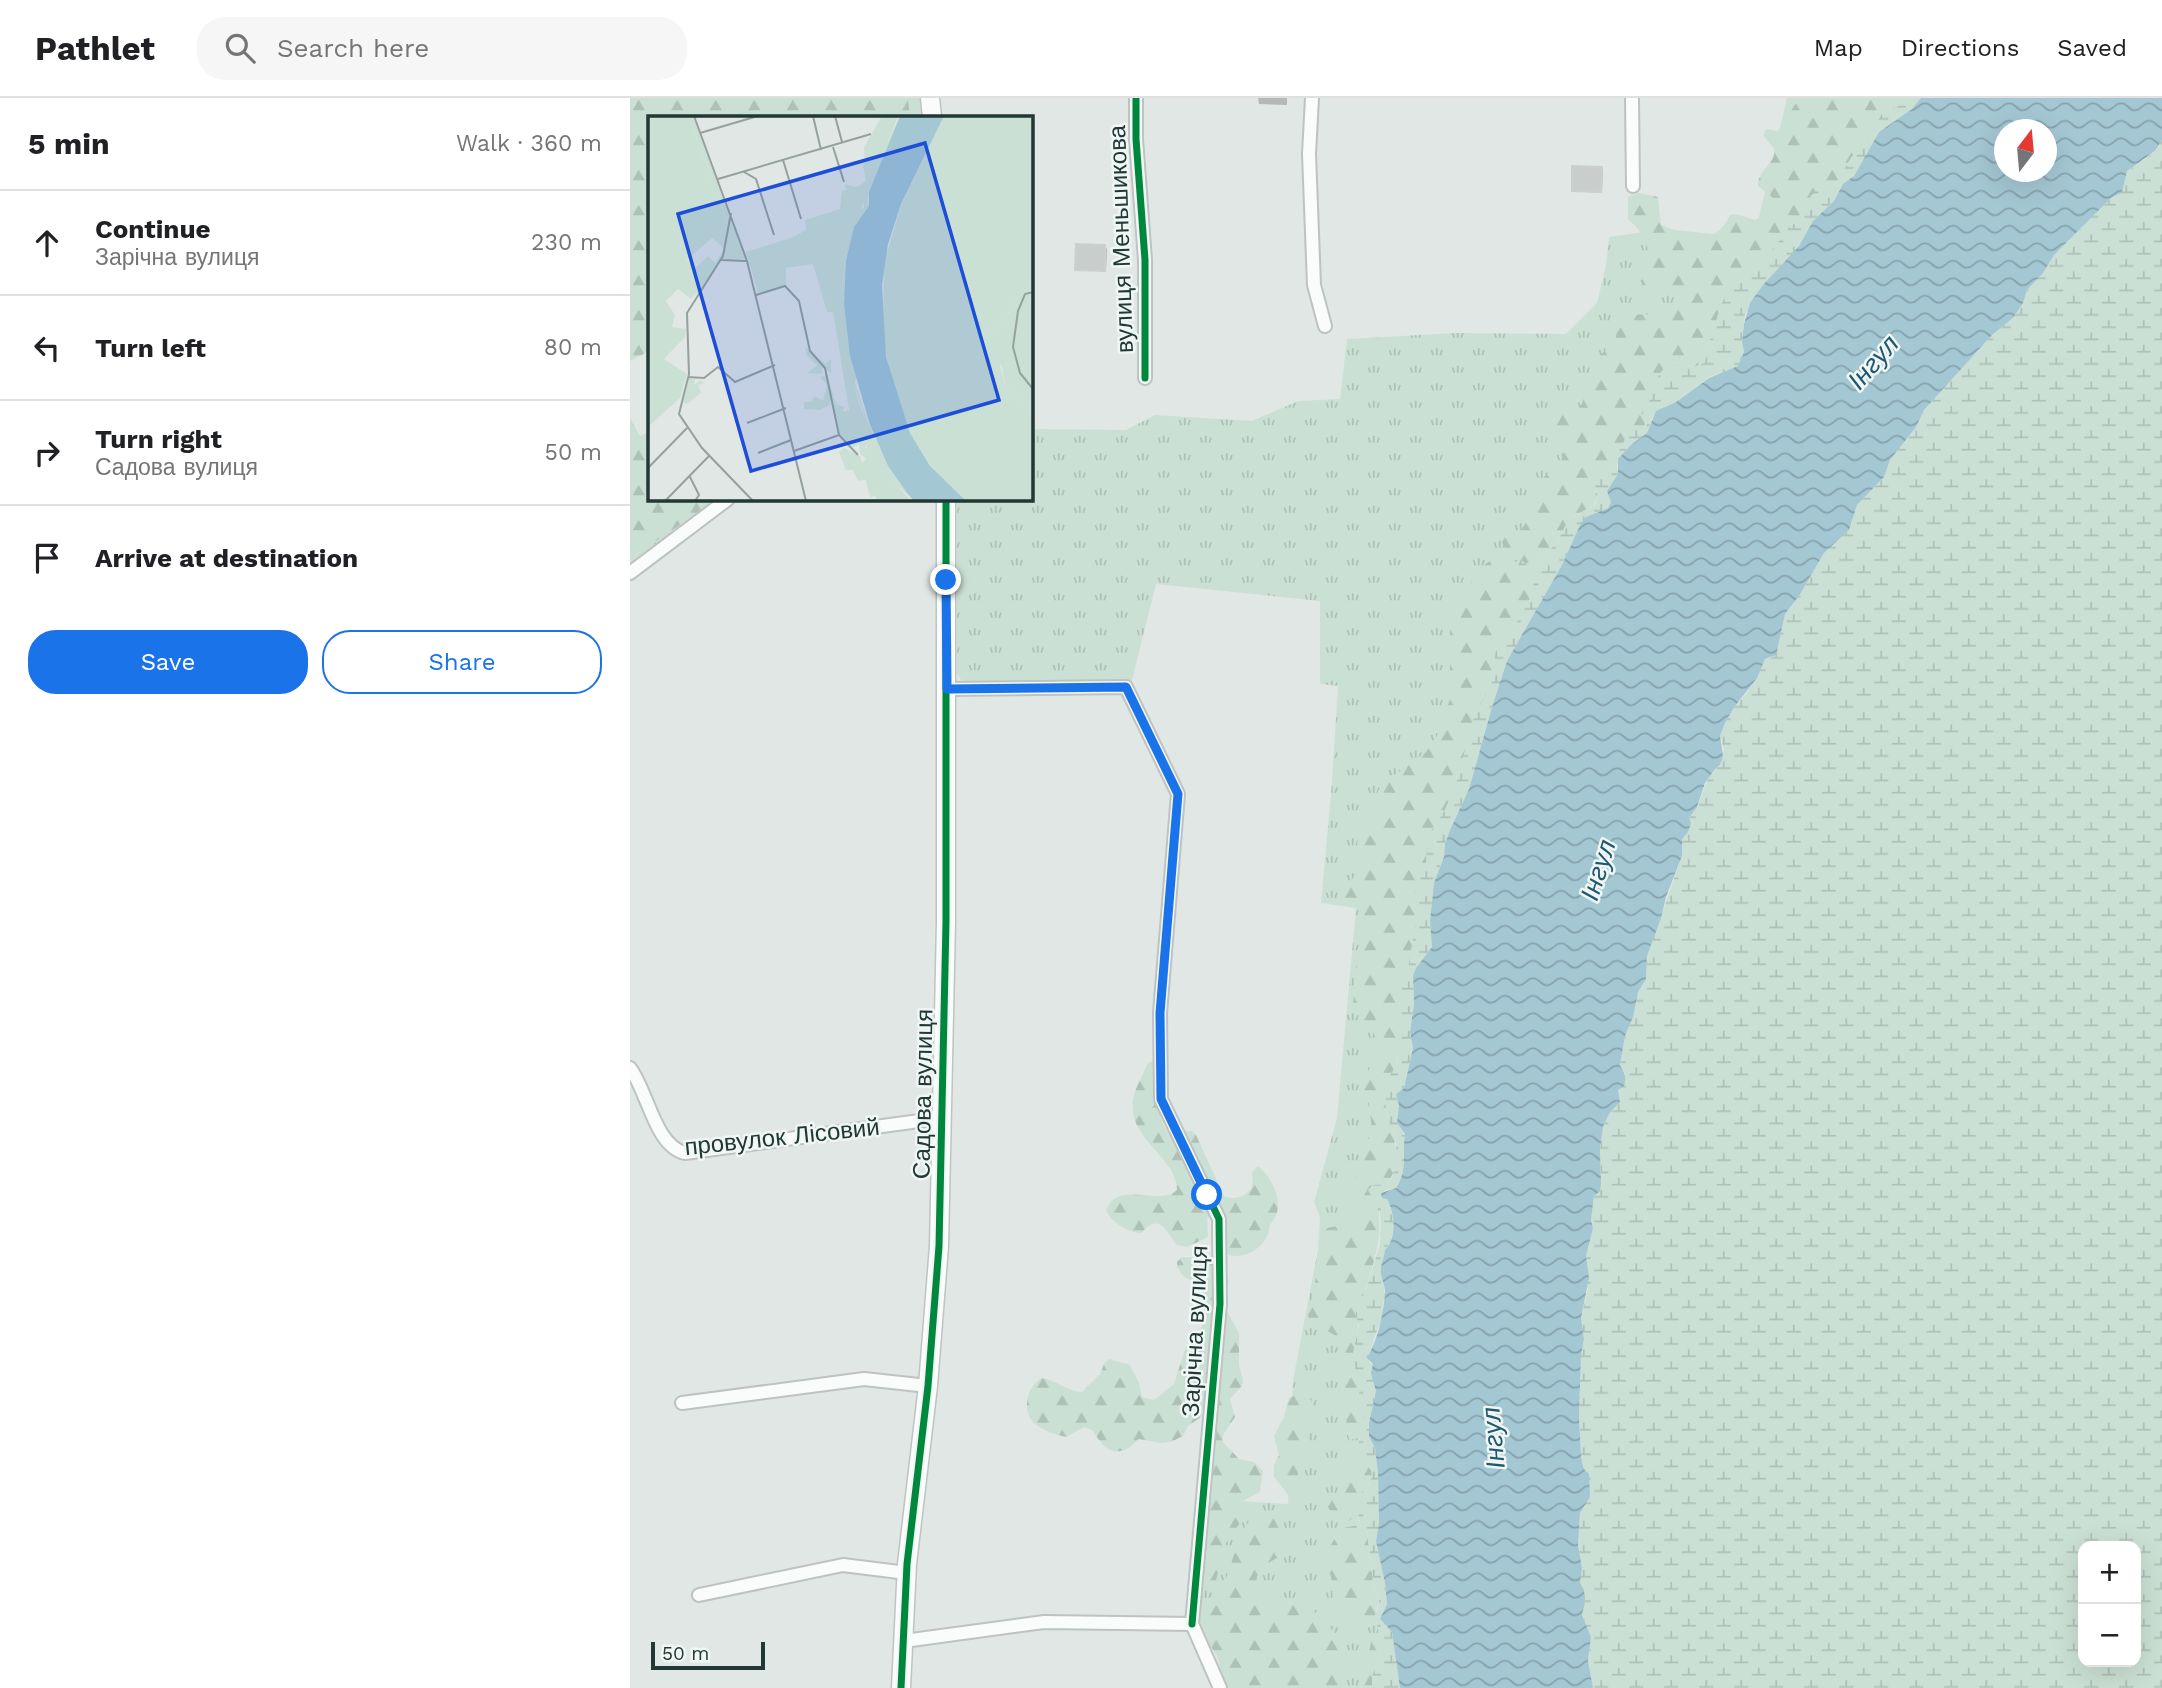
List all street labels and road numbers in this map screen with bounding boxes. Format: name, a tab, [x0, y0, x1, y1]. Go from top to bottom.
street label: вулиця Меньшикова	[1103, 124, 1139, 353]
street label: Садова вулиця	[908, 1009, 938, 1179]
street label: провулок Лісовий	[683, 1113, 881, 1161]
street label: Зарічна вулиця	[1177, 1245, 1213, 1417]

